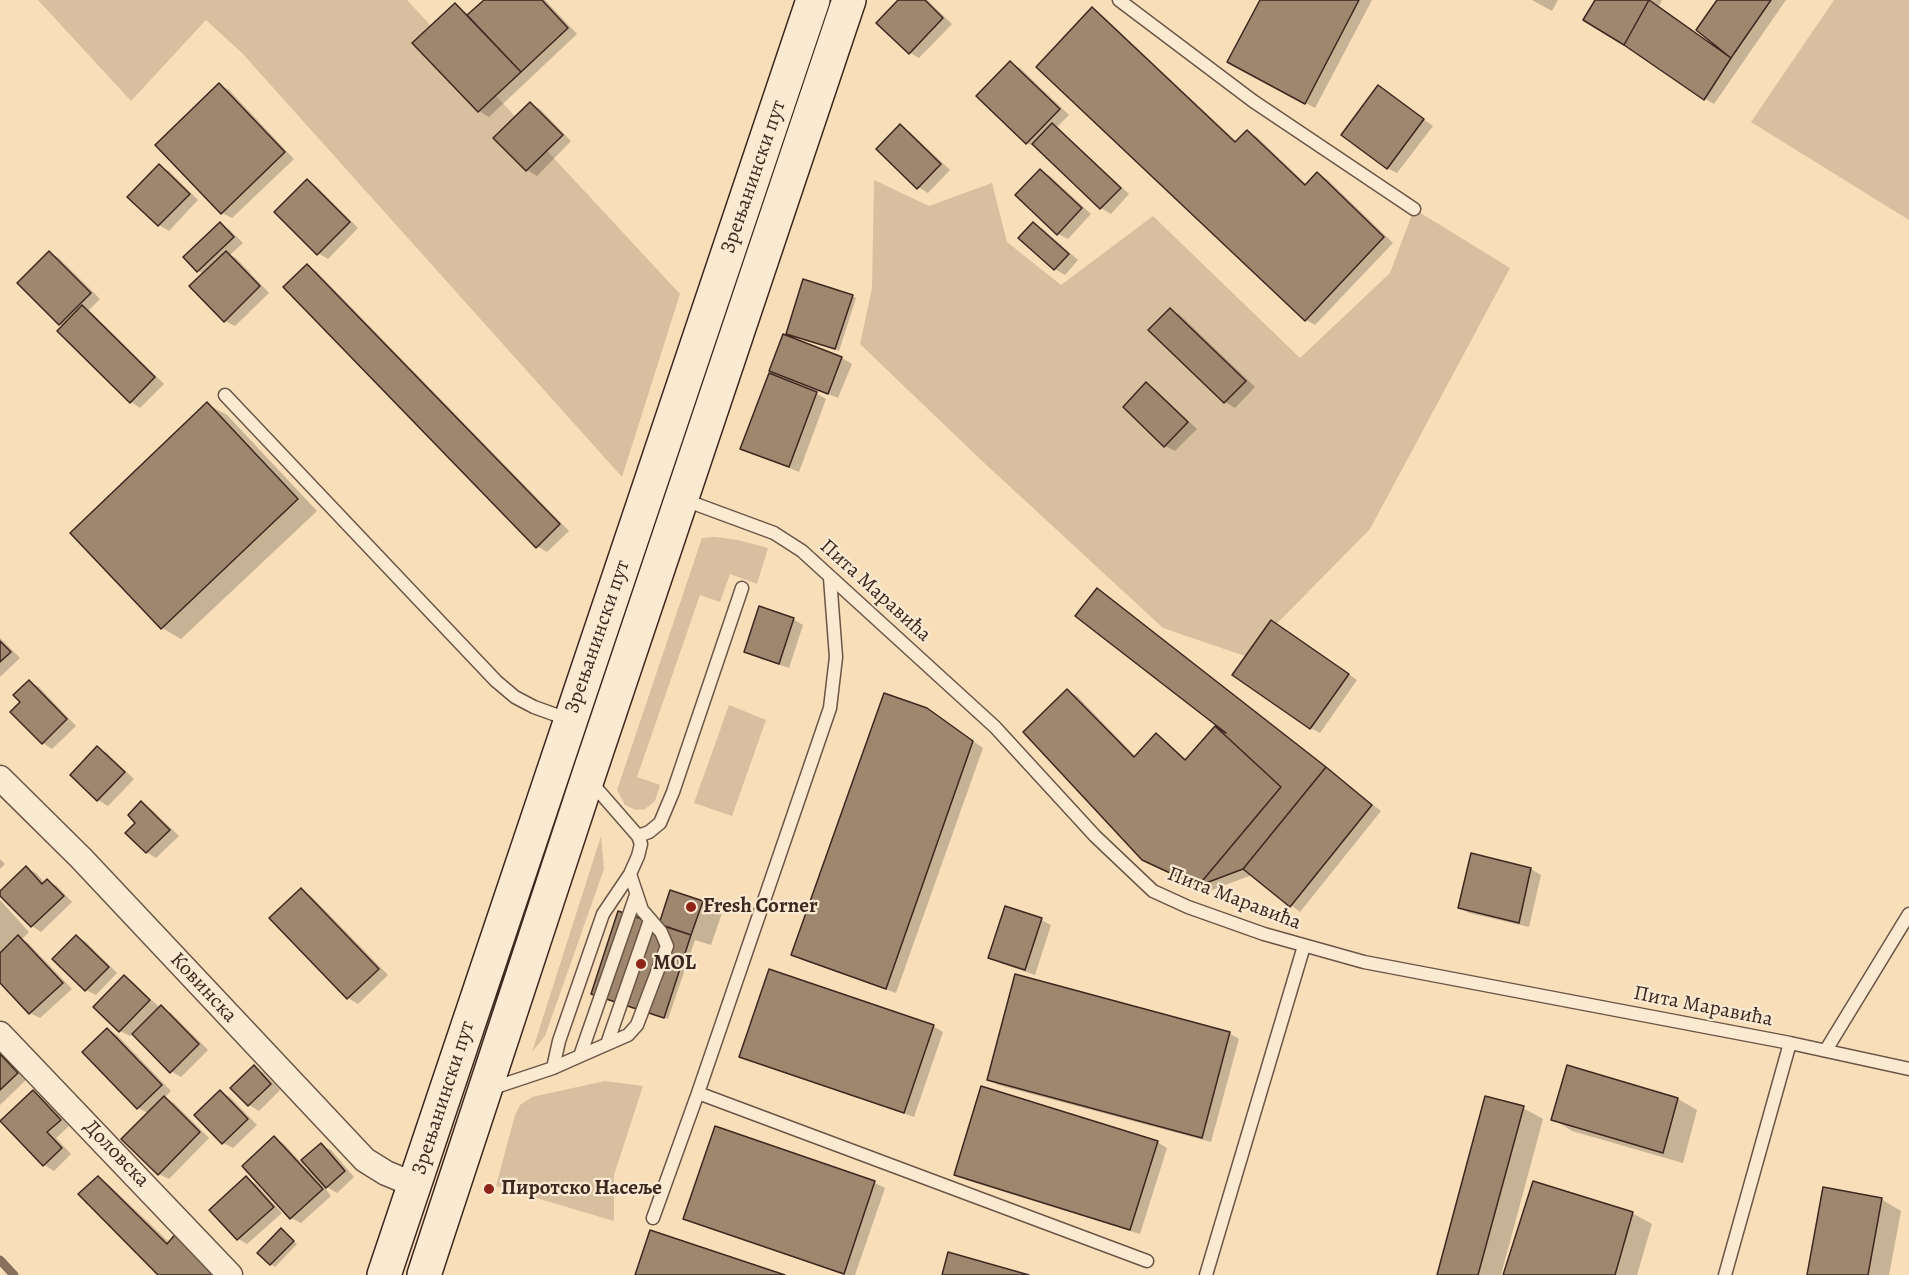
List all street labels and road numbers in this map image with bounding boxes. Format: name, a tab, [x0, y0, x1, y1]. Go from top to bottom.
street label: Зрењанински пут	[716, 97, 792, 257]
street label: Пита Маравића	[814, 534, 936, 648]
street label: Зрењанински пут	[560, 557, 636, 717]
street label: Пита Маравића	[1163, 862, 1305, 936]
street label: Ковинска	[164, 948, 242, 1028]
street label: Пита Маравића	[1631, 981, 1775, 1033]
street label: Зрењанински пут	[407, 1018, 481, 1178]
street label: Доловска	[78, 1115, 154, 1193]

